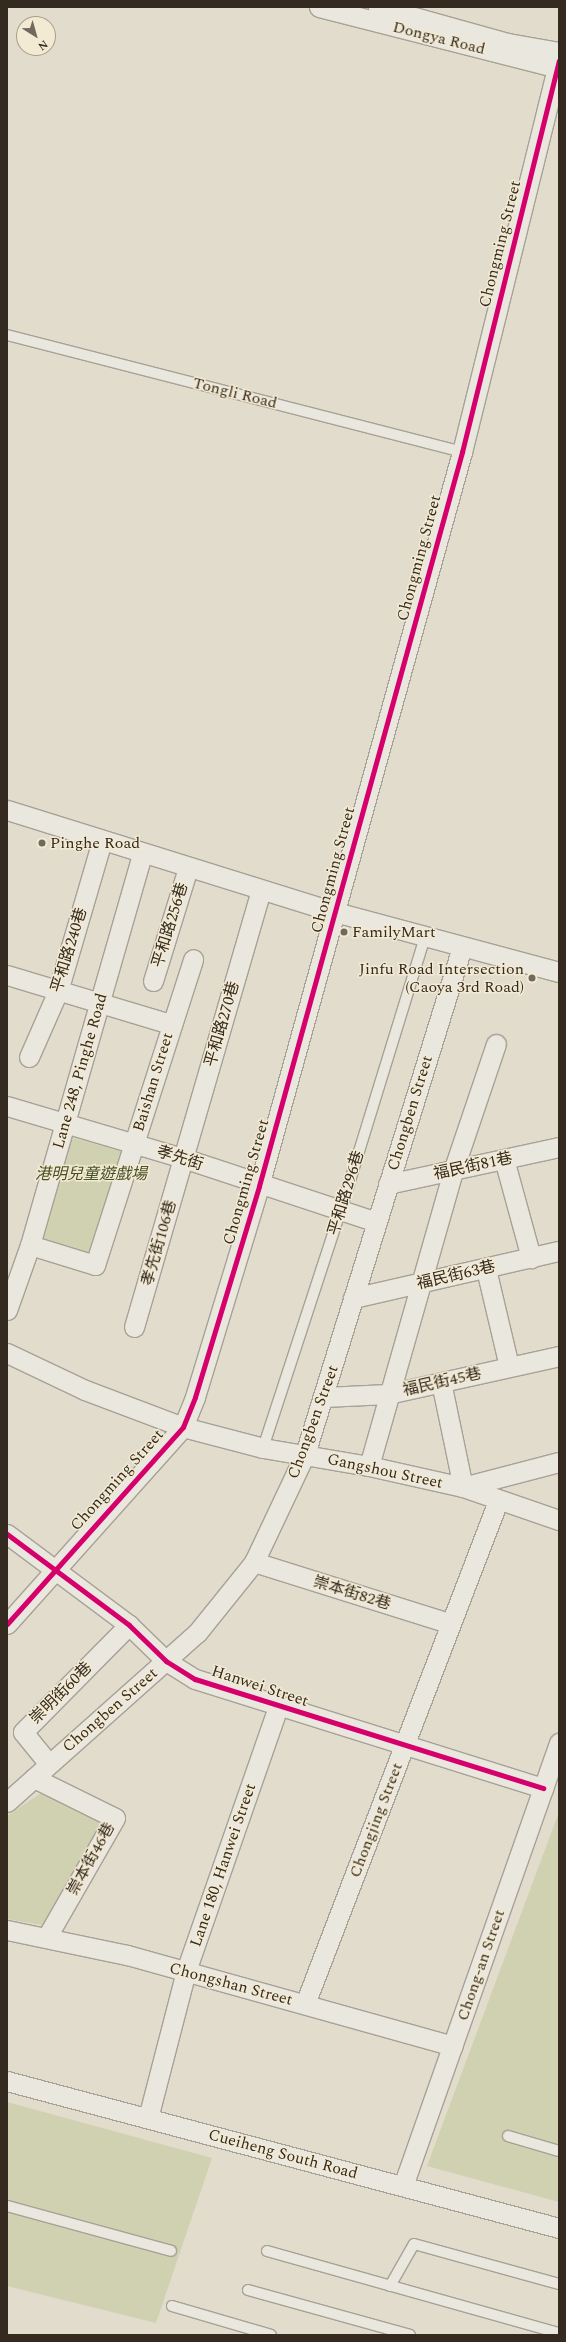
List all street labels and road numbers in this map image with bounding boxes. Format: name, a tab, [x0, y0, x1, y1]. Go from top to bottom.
street label: Dongya Road	[391, 17, 487, 59]
street label: Chongming Street	[475, 179, 525, 309]
street label: Tongli Road	[191, 373, 279, 413]
street label: Chongming Street	[393, 493, 445, 623]
street label: Chongming Street	[307, 805, 359, 935]
street label: 平和路256巷	[148, 880, 192, 970]
street label: 平和路240巷	[47, 905, 91, 995]
street label: 平和路270巷	[201, 979, 243, 1069]
street label: Lane 248, Pinghe Road	[49, 991, 111, 1151]
street label: Baishan Street	[129, 1030, 177, 1134]
street label: Chongben Street	[383, 1053, 437, 1173]
street label: Chongming Street	[219, 1117, 273, 1247]
street label: 孝先街	[154, 1141, 206, 1175]
street label: 平和路296巷	[324, 1148, 368, 1238]
street label: 福民街81巷	[432, 1148, 514, 1184]
street label: 孝先街106巷	[138, 1198, 180, 1288]
street label: 福民街63巷	[415, 1257, 497, 1293]
street label: Chongben Street	[284, 1363, 342, 1481]
street label: 福民街45巷	[401, 1364, 483, 1400]
street label: Chongming Street	[66, 1425, 168, 1535]
street label: Gangshou Street	[325, 1449, 445, 1493]
street label: 崇本街82巷	[311, 1572, 393, 1614]
street label: 崇明街60巷	[26, 1658, 96, 1728]
street label: Hanwei Street	[209, 1661, 311, 1711]
street label: Chongben Street	[59, 1664, 161, 1756]
street label: Chongjing Street	[345, 1760, 407, 1880]
street label: Lane 180, Hanwei Street	[186, 1781, 260, 1949]
street label: 崇本街46巷	[63, 1819, 119, 1899]
street label: Chong-an Street	[453, 1907, 509, 2023]
street label: Chongshan Street	[167, 1958, 295, 2010]
street label: Cueiheng South Road	[206, 2125, 360, 2183]

